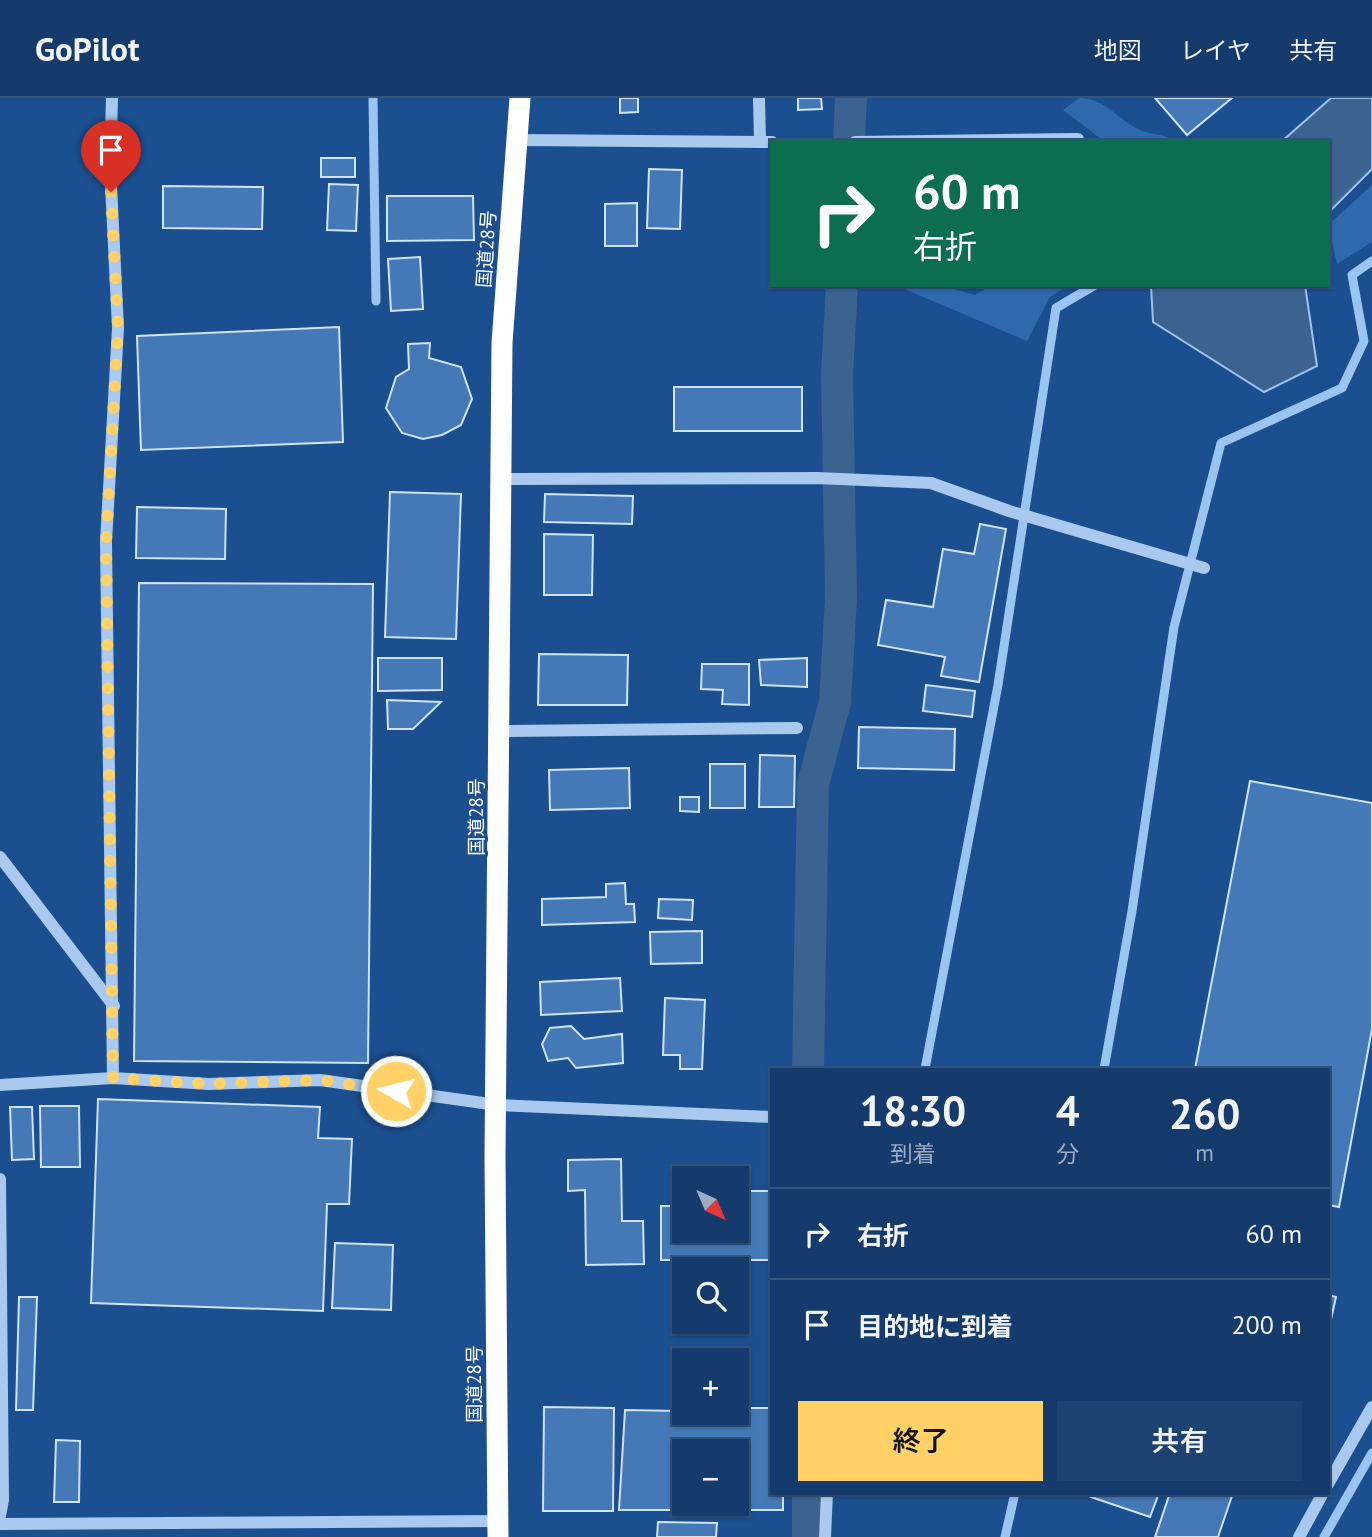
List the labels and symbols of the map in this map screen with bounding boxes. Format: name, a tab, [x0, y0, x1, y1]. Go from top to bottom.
pin	[81, 120, 141, 192]
street label: 国道28号	[471, 209, 501, 289]
street label: 国道28号	[464, 778, 488, 856]
position arrow	[359, 1054, 433, 1128]
north arrow	[672, 1166, 749, 1242]
street label: 国道28号	[462, 1345, 486, 1423]

